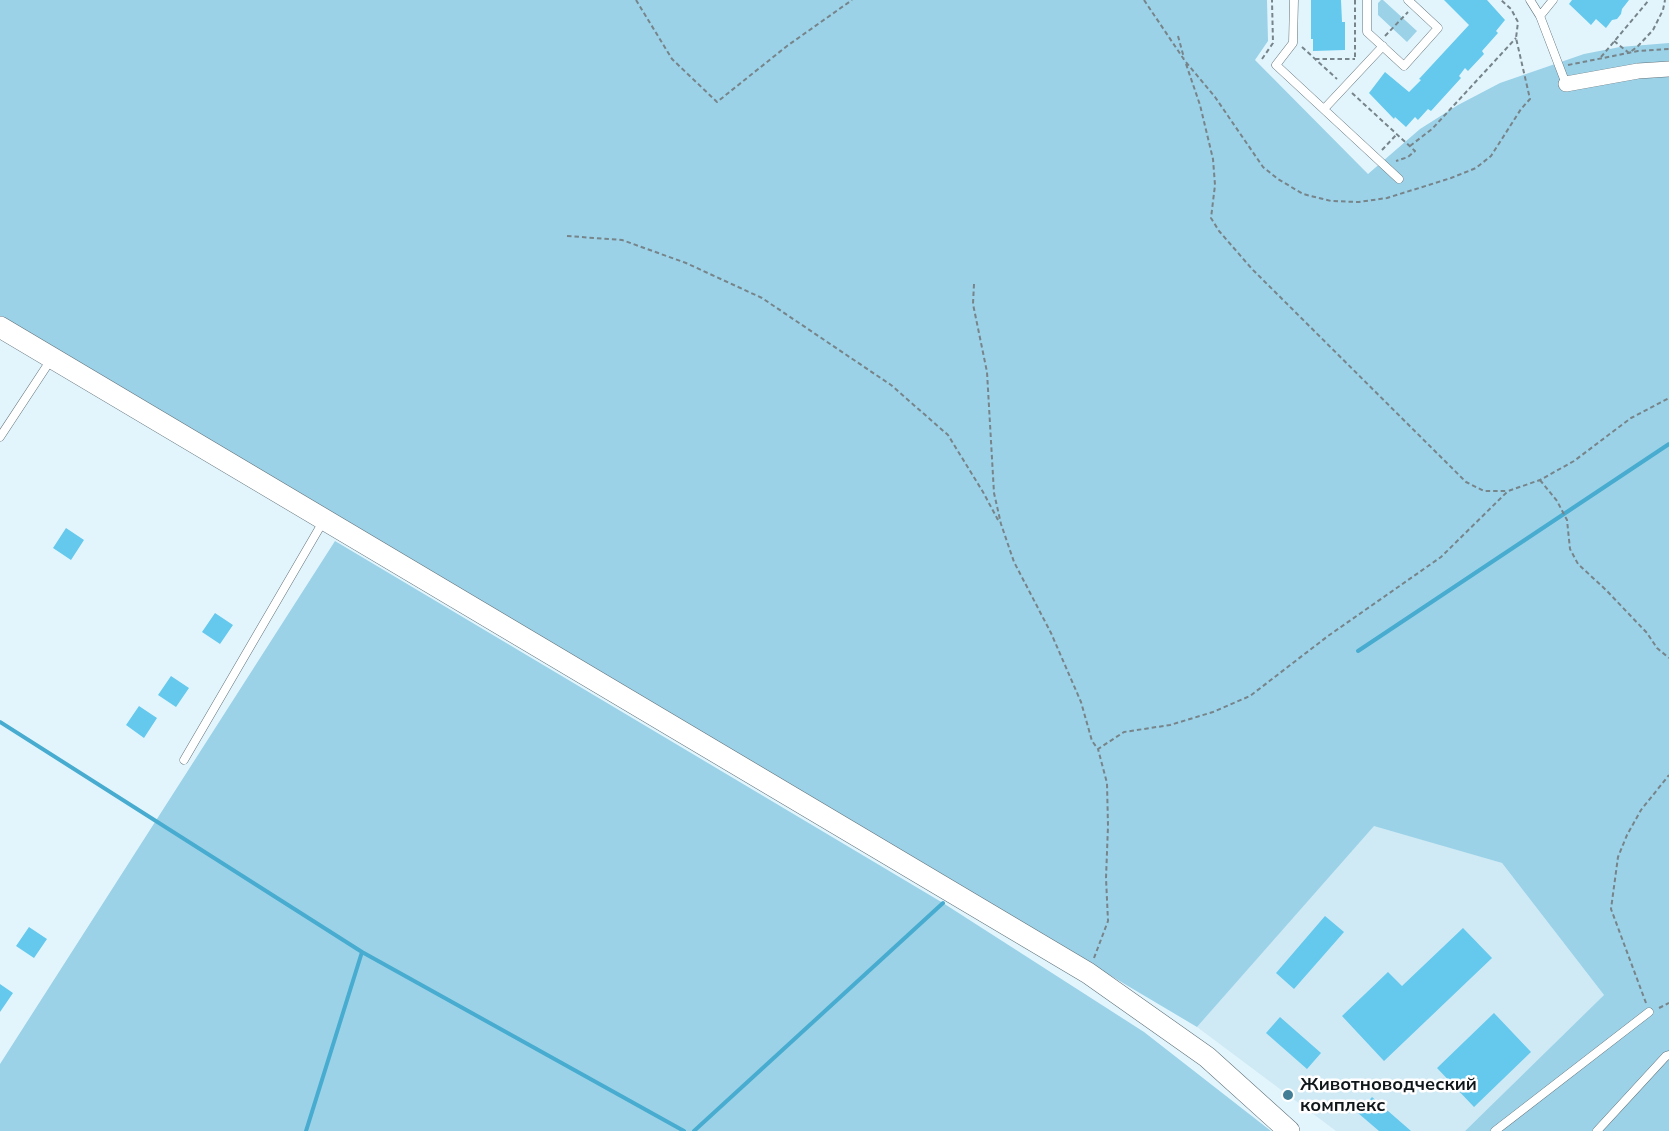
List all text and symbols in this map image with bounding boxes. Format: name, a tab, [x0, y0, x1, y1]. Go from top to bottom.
place label: Животноводческий комплекс	[1300, 1074, 1477, 1116]
marker: Животноводческий комплекс	[1281, 1088, 1295, 1102]

